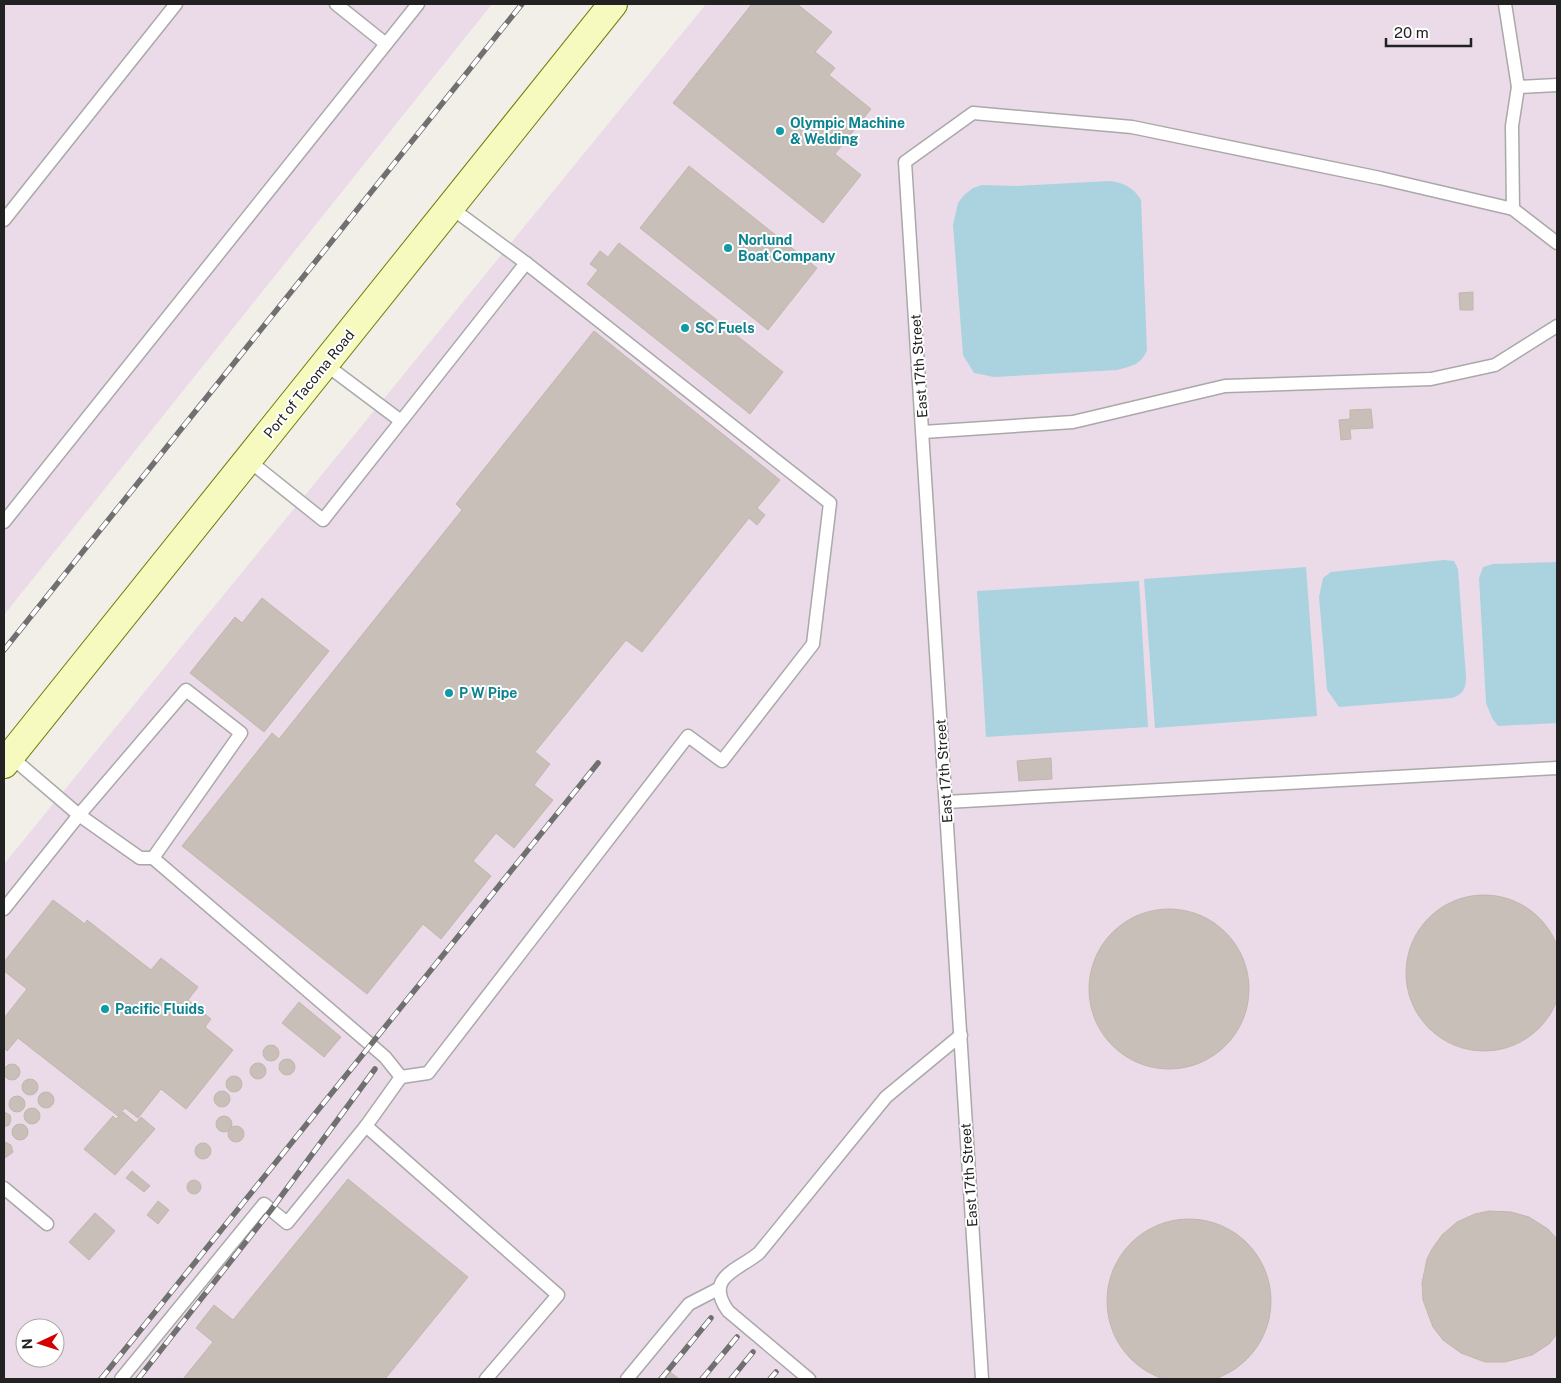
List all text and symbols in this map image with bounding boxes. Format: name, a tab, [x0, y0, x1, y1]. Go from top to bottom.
scale bar	[1386, 15, 1471, 47]
text: 20 m	[1394, 24, 1429, 41]
place label: Olympic Machine & Welding	[790, 115, 905, 147]
marker: Olympic Machine & Welding	[774, 125, 786, 137]
place label: Norlund Boat Company	[738, 232, 835, 264]
marker: Norlund Boat Company	[722, 242, 734, 254]
street label: East 17th Street	[907, 314, 931, 418]
place label: SC Fuels	[695, 320, 755, 336]
marker: SC Fuels	[679, 322, 691, 334]
street label: Port of Tacoma Road	[261, 327, 357, 441]
place label: P W Pipe	[459, 685, 517, 701]
marker: P W Pipe	[443, 687, 455, 699]
street label: East 17th Street	[932, 719, 956, 823]
place label: Pacific Fluids	[115, 1001, 204, 1017]
marker: Pacific Fluids	[99, 1003, 111, 1015]
street label: East 17th Street	[957, 1123, 981, 1227]
north arrow	[15, 1318, 65, 1368]
text: N	[19, 1338, 35, 1350]

